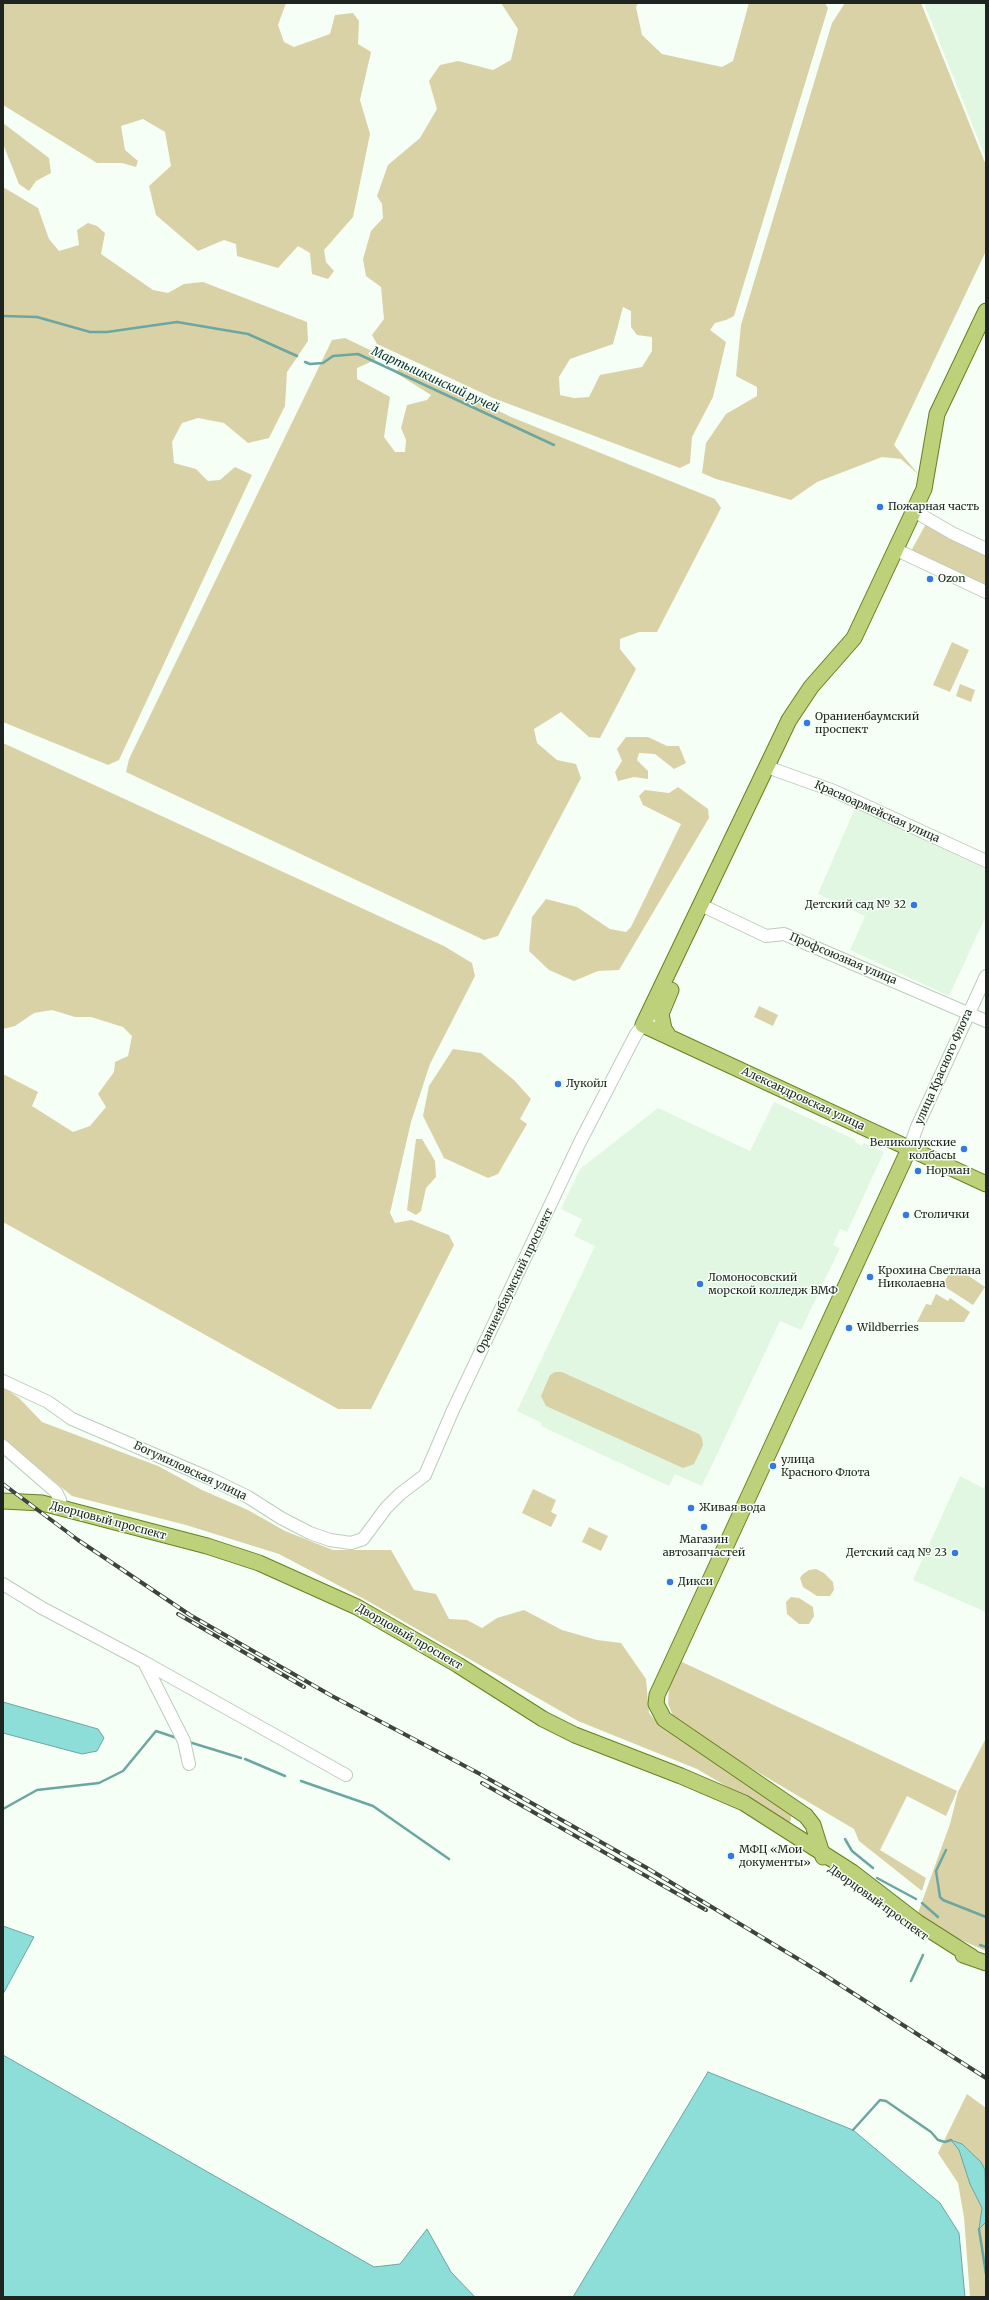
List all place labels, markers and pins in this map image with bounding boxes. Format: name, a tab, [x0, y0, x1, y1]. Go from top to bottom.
place label: Пожарная часть	[888, 500, 979, 514]
marker: Пожарная часть	[875, 502, 885, 512]
place label: Ozon	[938, 572, 966, 586]
marker: Ozon	[925, 574, 935, 584]
place label: Ораниенбаумский проспект	[815, 710, 919, 736]
marker: Ораниенбаумский проспект	[802, 718, 812, 728]
place label: Детский сад № 32	[805, 898, 906, 912]
marker: Детский сад № 32	[909, 900, 919, 910]
place label: Лукойл	[566, 1077, 607, 1091]
marker: Лукойл	[553, 1079, 563, 1089]
place label: Великолукские колбасы	[870, 1136, 956, 1162]
marker: Великолукские колбасы	[959, 1144, 969, 1154]
place label: Норман	[926, 1164, 970, 1178]
marker: Норман	[913, 1166, 923, 1176]
place label: Столички	[914, 1208, 969, 1222]
marker: Столички	[901, 1210, 911, 1220]
place label: Крохина Светлана Николаевна	[878, 1264, 981, 1290]
place label: Ломоносовский морской колледж ВМФ	[708, 1271, 838, 1297]
marker: Крохина Светлана Николаевна	[865, 1272, 875, 1282]
marker: Ломоносовский морской колледж ВМФ	[695, 1279, 705, 1289]
place label: Wildberries	[857, 1321, 919, 1335]
marker: Wildberries	[844, 1323, 854, 1333]
place label: улица Красного Флота	[781, 1453, 870, 1479]
marker: улица Красного Флота	[768, 1461, 778, 1471]
place label: Живая вода	[699, 1501, 766, 1515]
marker: Живая вода	[686, 1503, 696, 1513]
marker: Магазин автозапчастей	[699, 1522, 709, 1532]
place label: Магазин автозапчастей	[663, 1533, 745, 1559]
place label: Детский сад № 23	[846, 1546, 947, 1560]
marker: Детский сад № 23	[950, 1548, 960, 1558]
place label: Дикси	[678, 1575, 713, 1589]
marker: Дикси	[665, 1577, 675, 1587]
place label: МФЦ «Мои документы»	[739, 1843, 811, 1869]
marker: МФЦ «Мои документы»	[726, 1851, 736, 1861]

